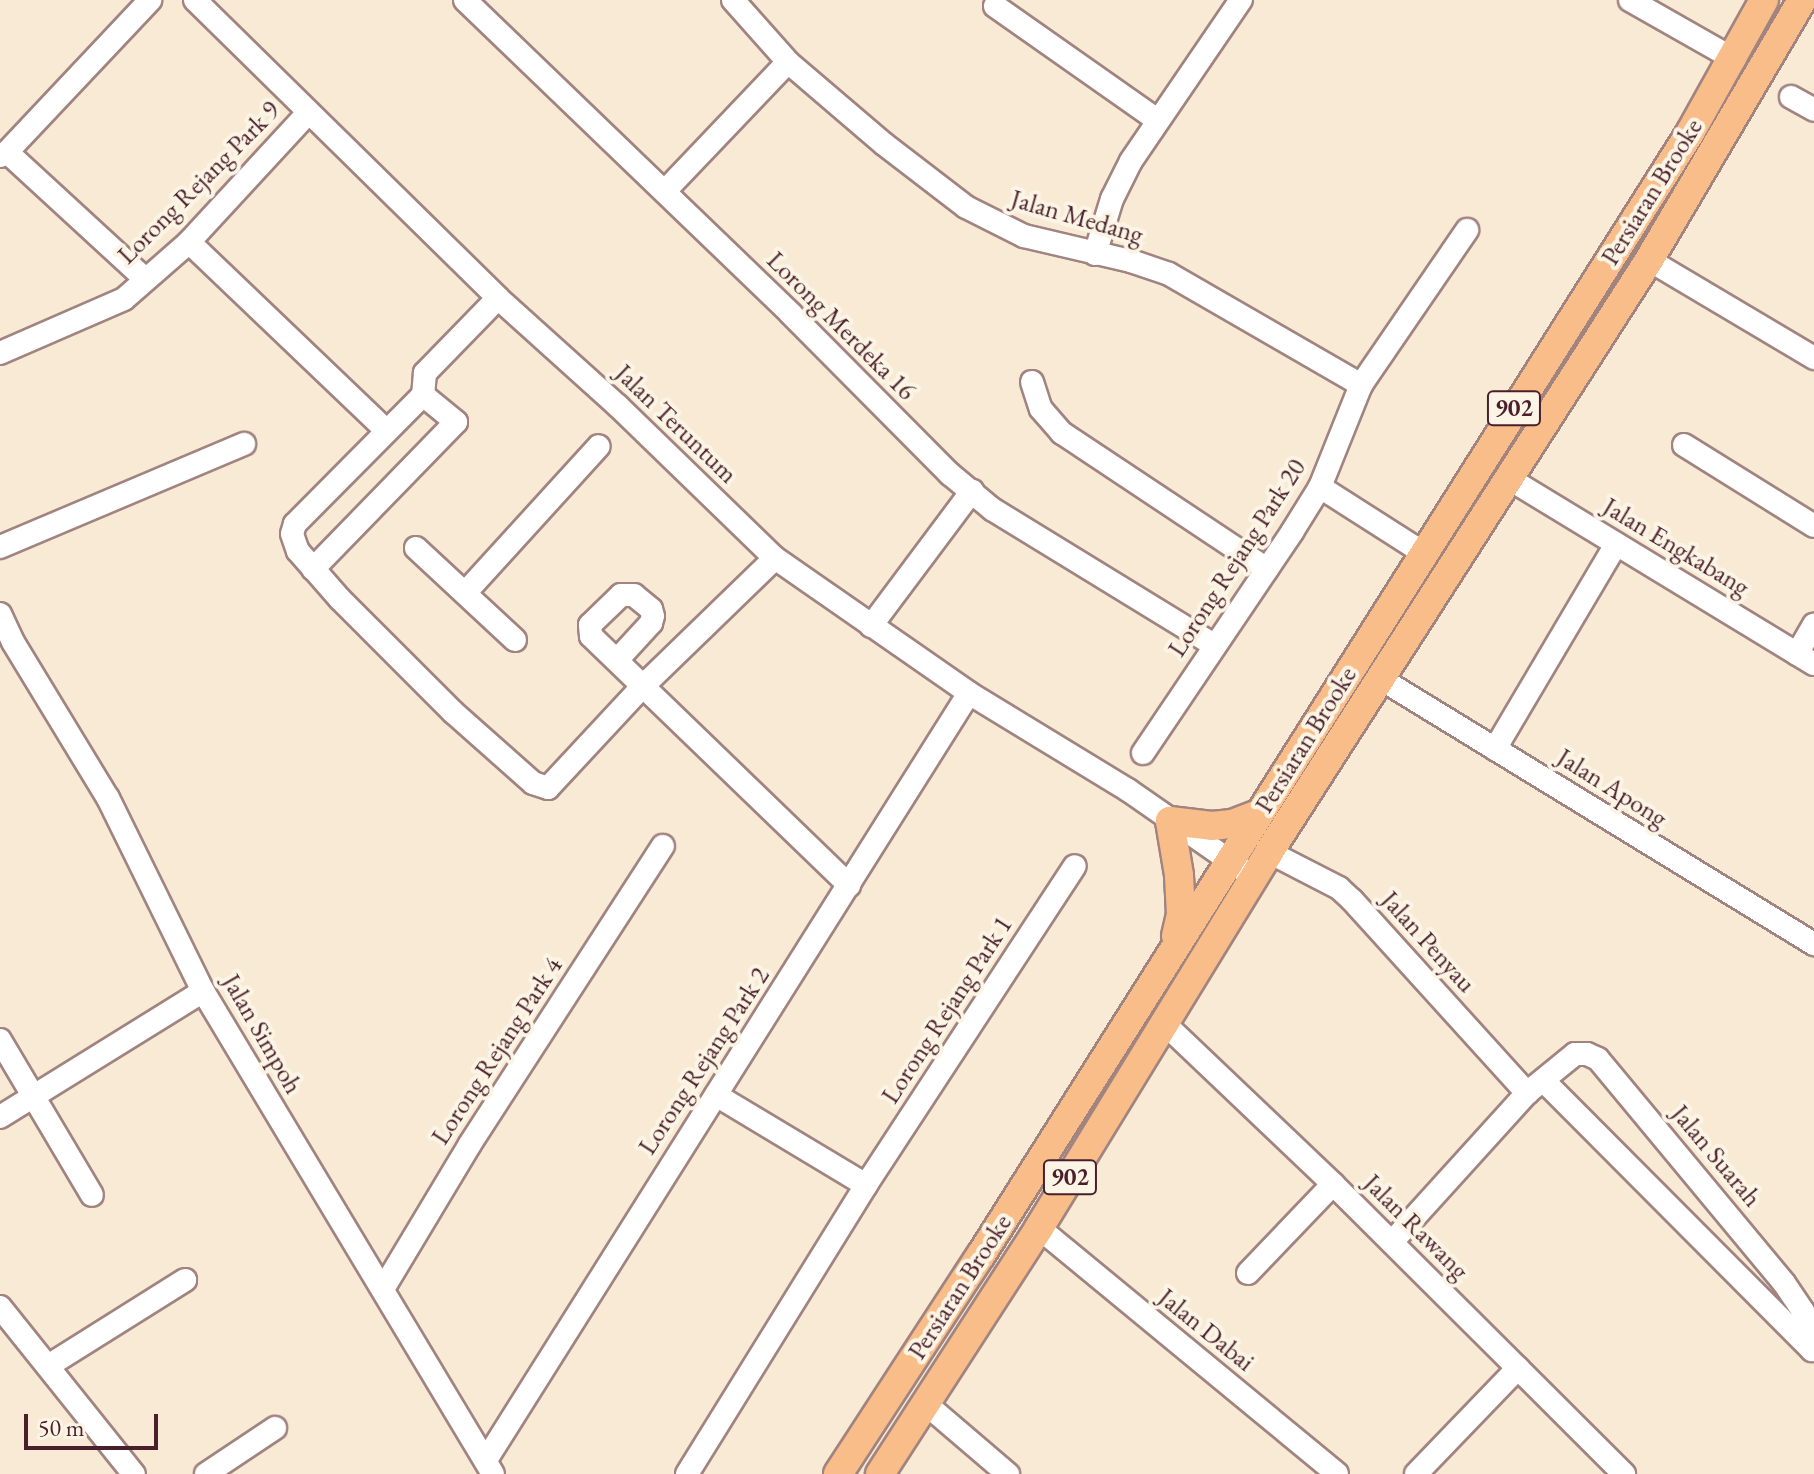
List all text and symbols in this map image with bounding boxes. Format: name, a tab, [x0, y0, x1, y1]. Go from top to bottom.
street label: Lorong Rejang Park 9	[111, 95, 287, 271]
street label: Persiaran Brooke	[1595, 113, 1709, 271]
street label: Jalan Medang	[1007, 183, 1147, 251]
street label: Lorong Merdeka 16	[760, 245, 922, 407]
street label: Jalan Teruntum	[608, 358, 744, 490]
road number: 902	[1486, 388, 1542, 428]
street label: Lorong Rejang Park 20	[1161, 453, 1313, 663]
street label: Jalan Engkabang	[1597, 491, 1755, 603]
street label: Persiaran Brooke	[1249, 661, 1363, 819]
street label: Jalan Apong	[1551, 742, 1673, 834]
street label: Jalan Penyau	[1374, 885, 1482, 999]
street label: Lorong Rejang Park 1	[875, 911, 1019, 1109]
street label: Lorong Rejang Park 4	[425, 952, 569, 1150]
street label: Lorong Rejang Park 2	[632, 962, 776, 1160]
street label: Jalan Simpoh	[215, 969, 309, 1099]
street label: Jalan Suarah	[1664, 1099, 1768, 1213]
road number: 902	[1042, 1157, 1098, 1197]
street label: Jalan Rawang	[1357, 1168, 1475, 1286]
street label: Persiaran Brooke	[902, 1209, 1018, 1365]
street label: Jalan Dabai	[1152, 1282, 1260, 1378]
scale bar	[28, 1398, 162, 1448]
text: 50 m	[38, 1412, 85, 1443]

